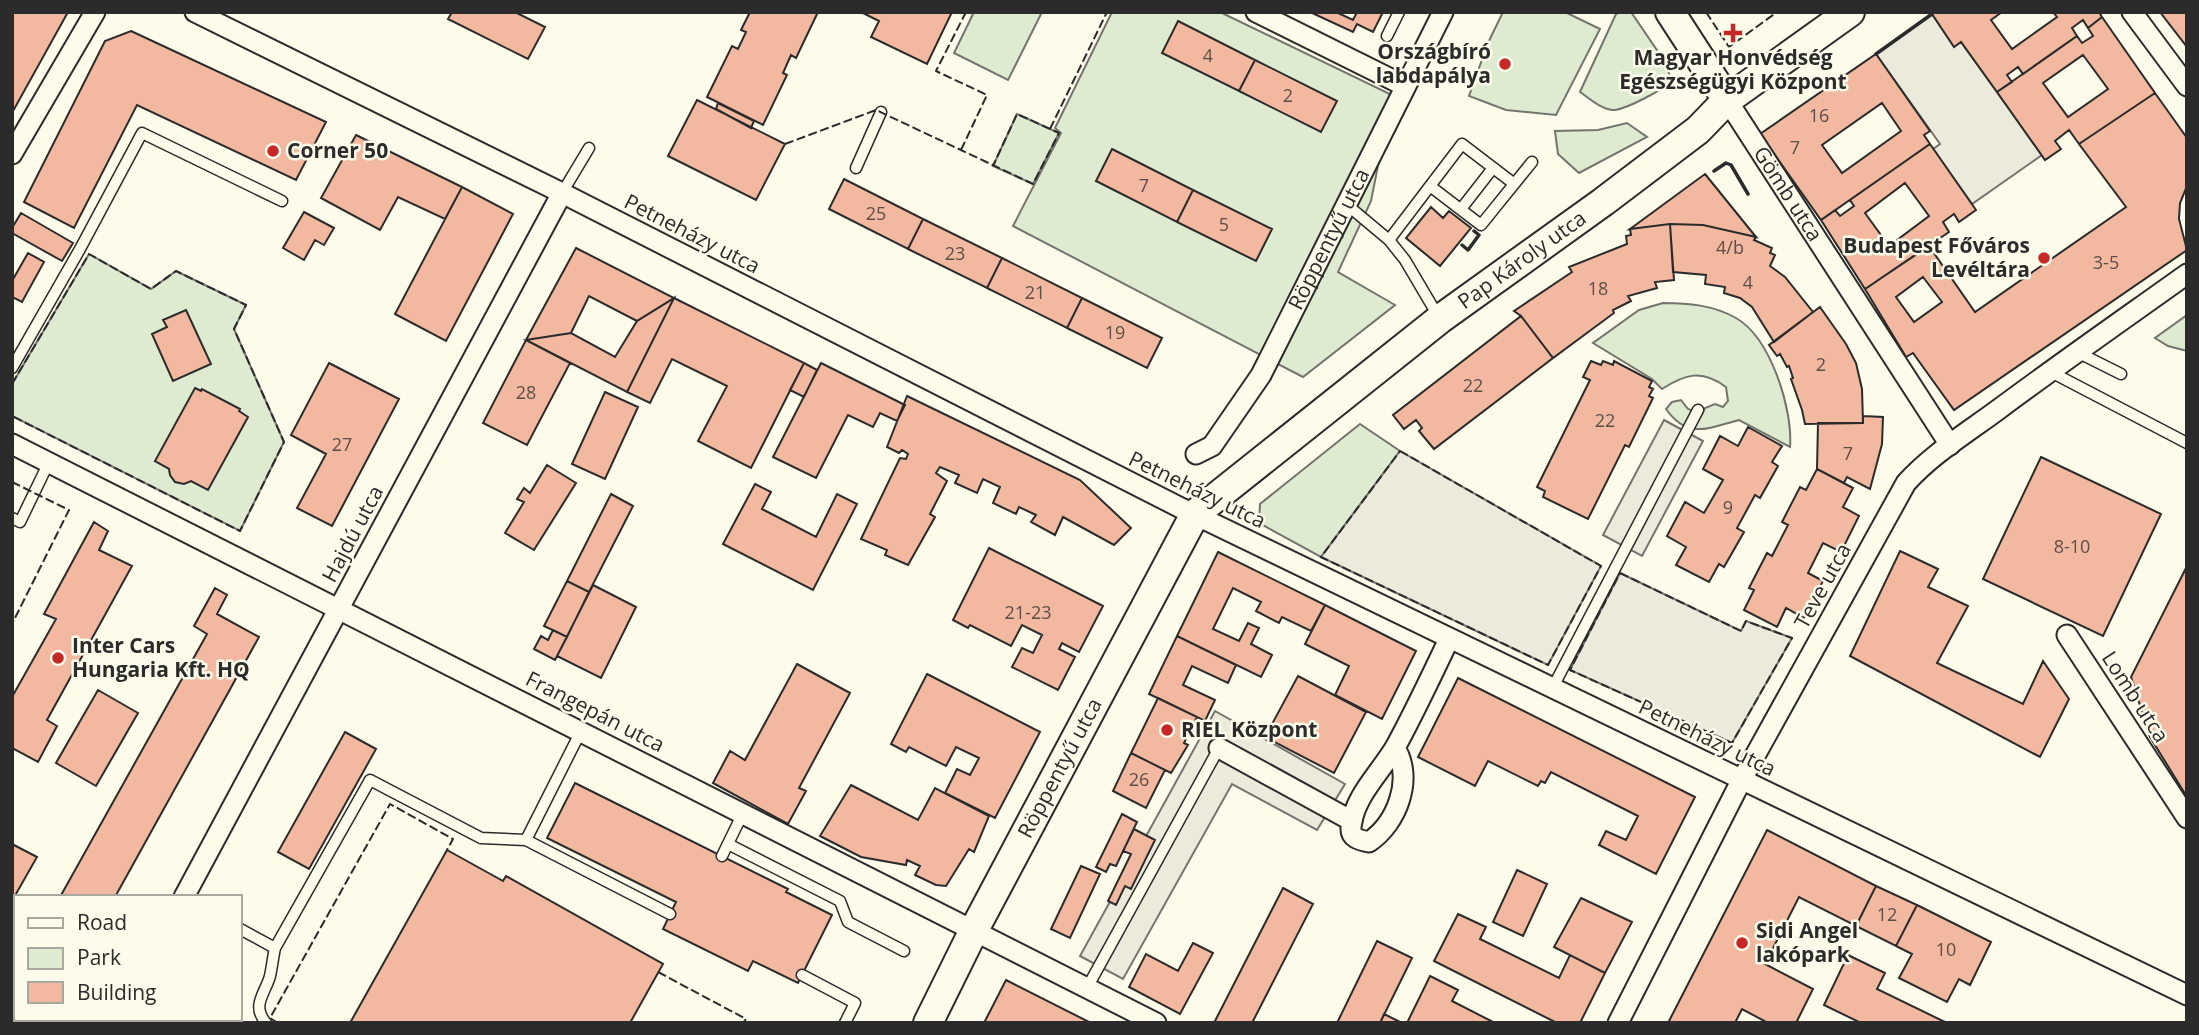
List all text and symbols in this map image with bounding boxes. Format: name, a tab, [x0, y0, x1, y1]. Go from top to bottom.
marker: Magyar Honvédség Egészségügyi Központ	[1723, 23, 1743, 43]
place label: Országbíró labdapálya	[1376, 37, 1491, 89]
house number: 4	[1203, 43, 1213, 67]
place label: Magyar Honvédség Egészségügyi Központ	[1619, 43, 1847, 95]
marker: Országbíró labdapálya	[1497, 56, 1513, 72]
house number: 2	[1283, 83, 1293, 107]
house number: 16	[1809, 103, 1829, 127]
house number: 7	[1790, 135, 1800, 159]
place label: Corner 50	[287, 136, 388, 164]
street label: Gömb utca	[1748, 141, 1830, 246]
marker: Corner 50	[265, 143, 281, 159]
street label: Röppentyű utca	[1281, 163, 1375, 314]
house number: 7	[1139, 173, 1149, 197]
street label: Petneházy utca	[620, 187, 765, 279]
house number: 25	[866, 201, 886, 225]
street label: Pap Károly utca	[1452, 204, 1591, 315]
house number: 5	[1219, 212, 1229, 236]
place label: Budapest Főváros Levéltára	[1843, 231, 2030, 283]
house number: 4/b	[1716, 235, 1744, 259]
house number: 23	[945, 241, 965, 265]
marker: Budapest Főváros Levéltára	[2036, 250, 2052, 266]
house number: 3-5	[2093, 250, 2119, 274]
house number: 4	[1743, 270, 1753, 294]
house number: 18	[1588, 276, 1608, 300]
house number: 21	[1025, 280, 1045, 304]
house number: 19	[1105, 320, 1125, 344]
house number: 2	[1816, 352, 1826, 376]
house number: 22	[1463, 373, 1483, 397]
house number: 28	[516, 380, 536, 404]
house number: 22	[1595, 408, 1615, 432]
house number: 27	[332, 432, 352, 456]
house number: 7	[1843, 441, 1853, 465]
street label: Petneházy utca	[1124, 444, 1271, 534]
street label: Hajdú utca	[315, 480, 389, 587]
house number: 9	[1723, 495, 1733, 519]
house number: 8-10	[2054, 534, 2090, 558]
street label: Teve utca	[1787, 538, 1857, 633]
house number: 21-23	[1005, 600, 1051, 624]
place label: Inter Cars Hungaria Kft. HQ	[72, 631, 250, 683]
street label: Lomb utca	[2096, 645, 2176, 747]
marker: Inter Cars Hungaria Kft. HQ	[50, 650, 66, 666]
street label: Frangepán utca	[521, 664, 670, 758]
street label: Petneházy utca	[1634, 692, 1781, 782]
street label: Röppentyű utca	[1010, 693, 1108, 843]
place label: RIEL Központ	[1181, 715, 1317, 743]
marker: RIEL Központ	[1159, 722, 1175, 738]
house number: 26	[1129, 767, 1149, 791]
legend	[14, 895, 242, 1021]
house number: 12	[1877, 902, 1897, 926]
text: Road	[77, 908, 127, 936]
place label: Sidi Angel lakópark	[1756, 916, 1858, 968]
marker: Sidi Angel lakópark	[1734, 935, 1750, 951]
house number: 10	[1936, 937, 1956, 961]
text: Park	[77, 943, 121, 971]
text: Building	[77, 978, 156, 1006]

